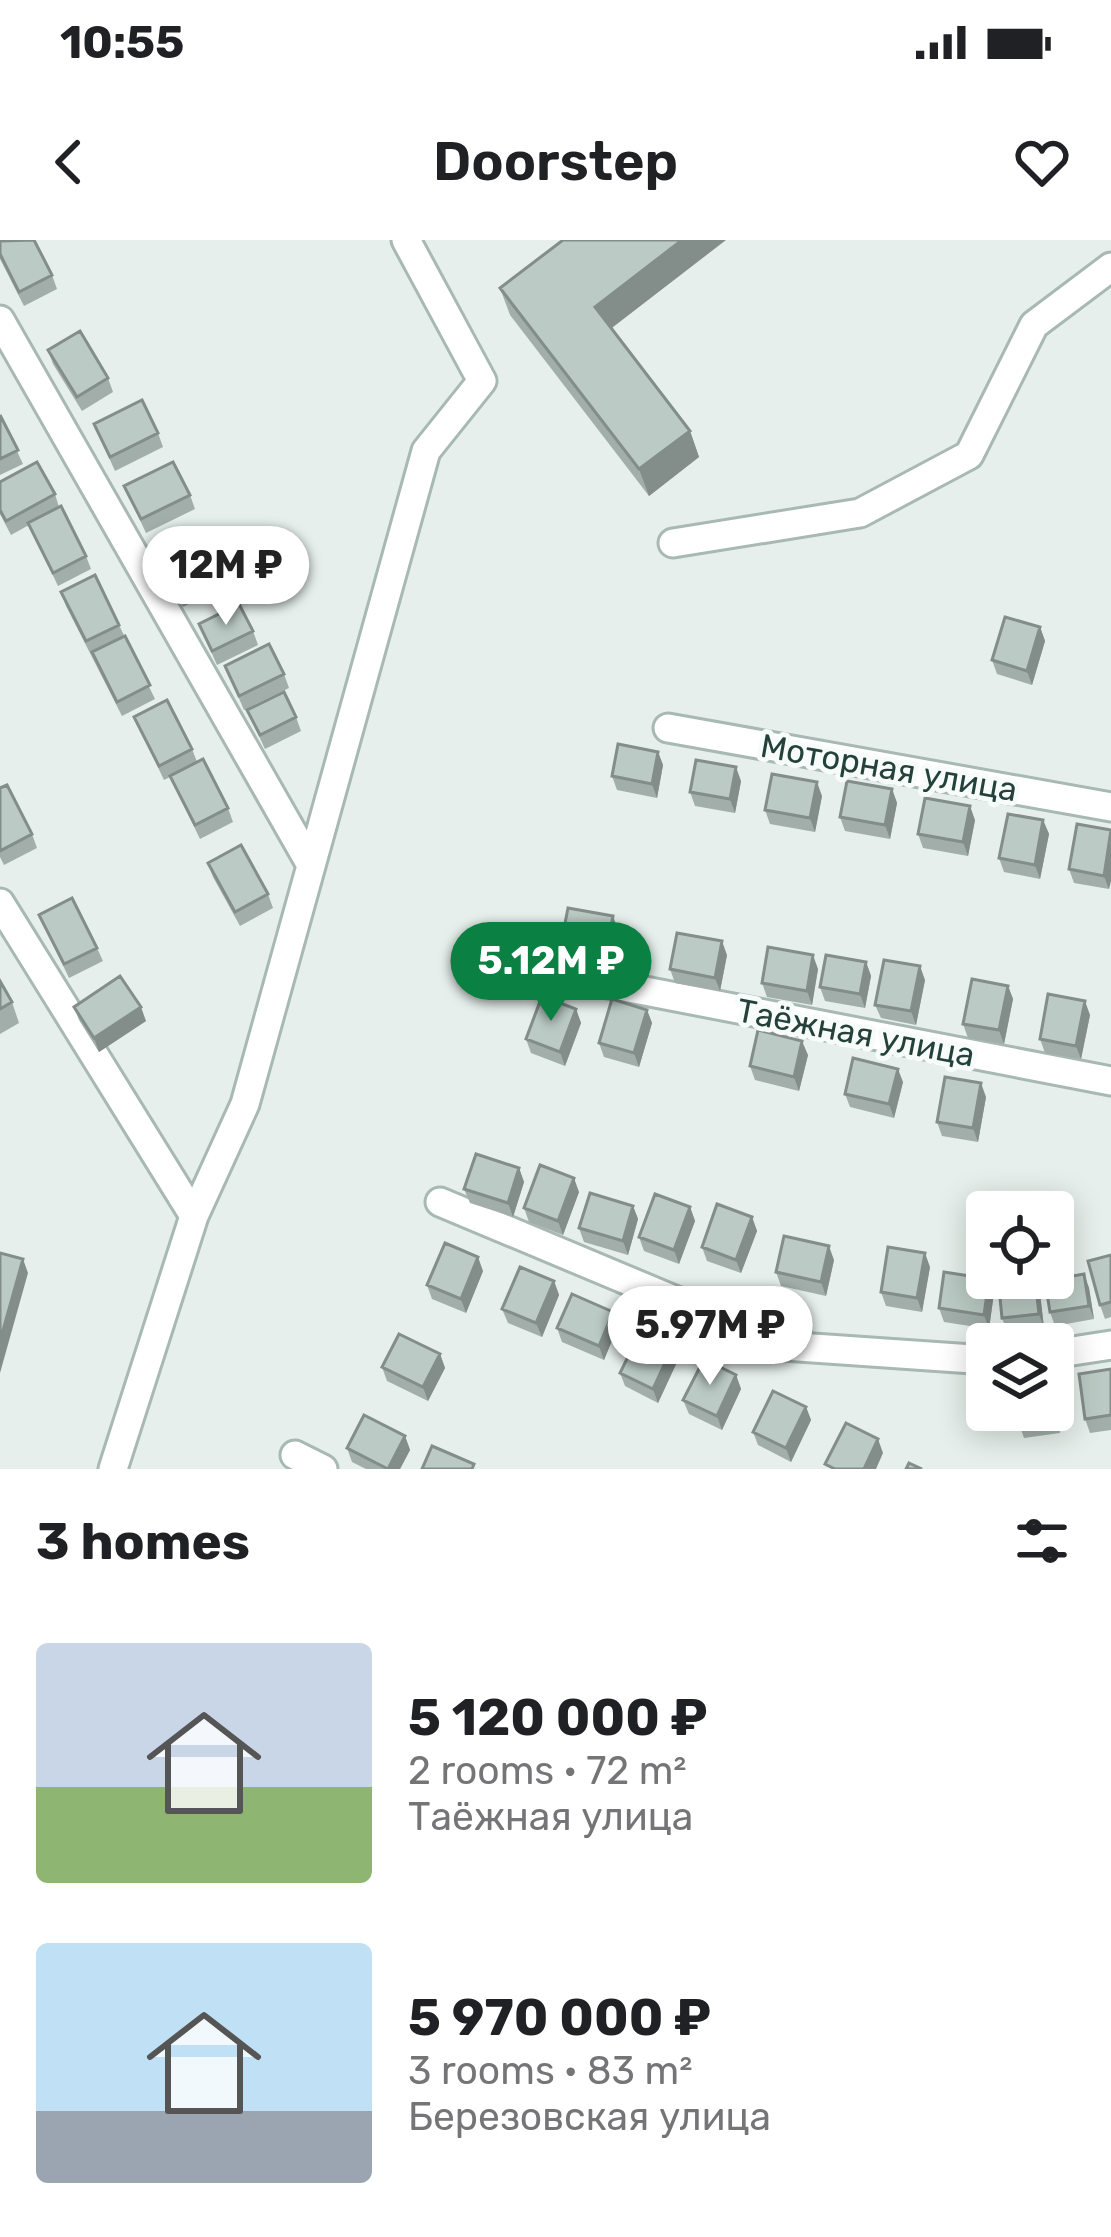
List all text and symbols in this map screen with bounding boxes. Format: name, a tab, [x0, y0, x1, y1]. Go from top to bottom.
text: 10:55	[60, 16, 184, 69]
icon: back	[36, 129, 102, 195]
icon: heart	[1009, 129, 1075, 195]
text: Doorstep	[433, 130, 678, 194]
pin: 12M ₽	[142, 526, 310, 628]
text: 12M ₽	[169, 542, 283, 588]
street label: Моторная улица	[758, 726, 1020, 809]
pin: 5.12M ₽	[440, 922, 662, 1024]
text: 5.12M ₽	[477, 938, 625, 984]
street label: Таёжная улица	[734, 990, 978, 1075]
map controls	[966, 1191, 1074, 1431]
button: locate	[966, 1191, 1074, 1299]
pin: 5.97M ₽	[599, 1286, 821, 1388]
text: 5.97M ₽	[635, 1302, 785, 1348]
button: layers	[966, 1323, 1074, 1431]
icon: filters	[1009, 1508, 1075, 1574]
text: 3 homes	[36, 1511, 250, 1572]
text: 5 120 000 ₽	[408, 1687, 708, 1748]
icon: home	[132, 1691, 276, 1835]
text: 2 rooms · 72 m²	[408, 1748, 687, 1794]
text: Таёжная улица	[408, 1794, 693, 1840]
text: 5 970 000 ₽	[408, 1987, 711, 2048]
icon: home	[132, 1991, 276, 2135]
text: 3 rooms · 83 m²	[408, 2048, 693, 2094]
text: Березовская улица	[408, 2094, 771, 2140]

